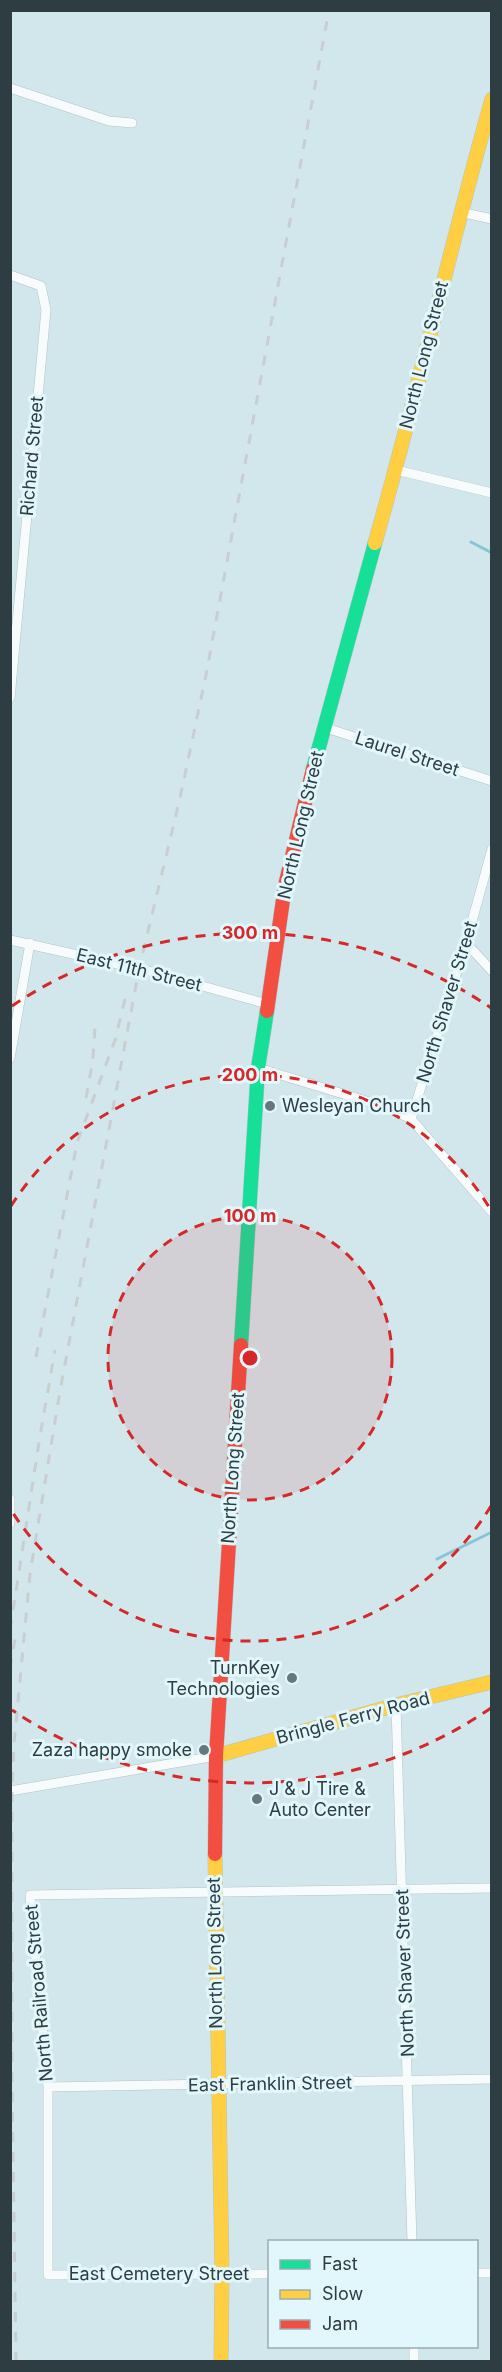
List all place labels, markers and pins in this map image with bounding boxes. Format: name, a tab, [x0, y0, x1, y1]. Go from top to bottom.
place label: Wesleyan Church	[282, 1095, 431, 1116]
marker: Wesleyan Church	[263, 1099, 277, 1113]
centre of rings	[240, 1348, 260, 1368]
place label: TurnKey Technologies	[166, 1657, 280, 1699]
marker: TurnKey Technologies	[285, 1671, 299, 1685]
place label: Zaza happy smoke	[32, 1739, 192, 1760]
marker: Zaza happy smoke	[197, 1743, 211, 1757]
place label: J & J Tire & Auto Center	[269, 1778, 371, 1820]
marker: J & J Tire & Auto Center	[250, 1792, 264, 1806]

